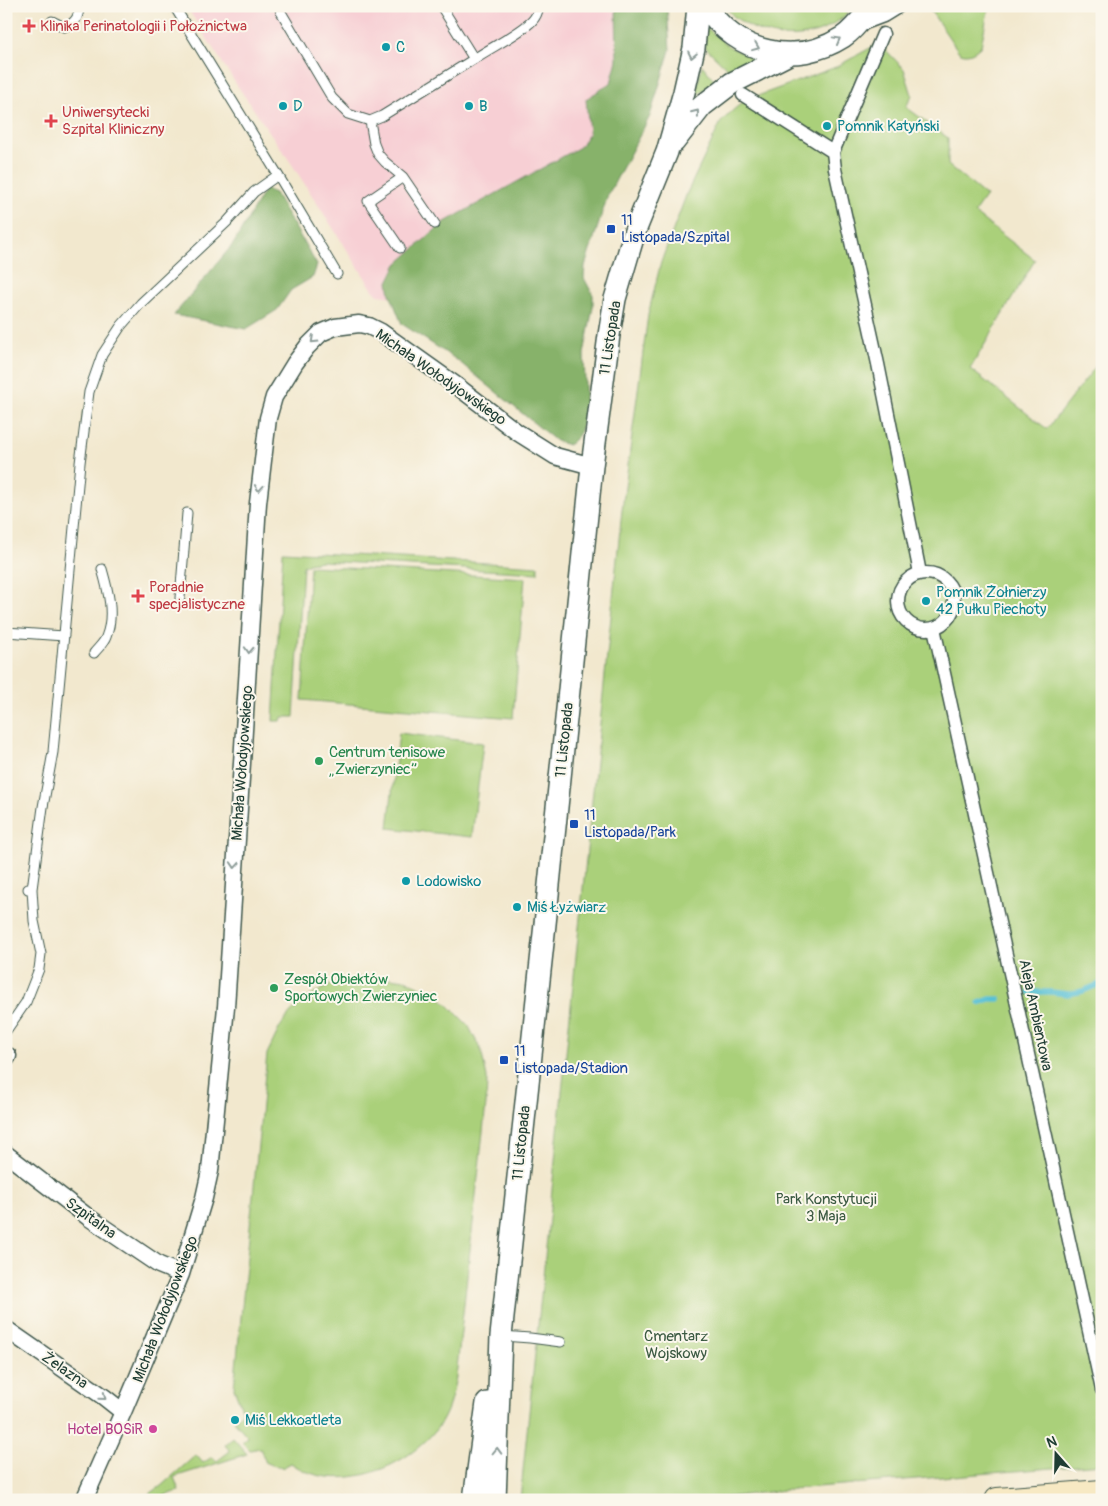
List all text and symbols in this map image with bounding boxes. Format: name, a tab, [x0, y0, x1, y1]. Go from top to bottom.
place label: Klinika Perinatologii i Położnictwa	[40, 17, 247, 36]
marker: Klinika Perinatologii i Położnictwa	[22, 19, 36, 33]
one-way arrow	[832, 36, 841, 46]
place label: C	[396, 38, 405, 57]
marker: C	[380, 41, 392, 53]
one-way arrow	[751, 41, 760, 51]
one-way arrow	[688, 50, 698, 59]
place label: D	[293, 97, 302, 116]
place label: B	[479, 97, 488, 116]
marker: D	[277, 100, 289, 112]
marker: B	[463, 100, 475, 112]
place label: Uniwersytecki Szpital Kliniczny	[62, 103, 165, 139]
one-way arrow	[691, 110, 699, 119]
marker: Uniwersytecki Szpital Kliniczny	[44, 114, 58, 128]
place label: Pomnik Katyński	[837, 117, 939, 136]
marker: Pomnik Katyński	[821, 120, 833, 132]
place label: 11 Listopada/Szpital	[621, 211, 730, 247]
marker: 11 Listopada/Szpital	[605, 223, 617, 235]
street label: 11 Listopada	[595, 299, 626, 377]
street label: Michała Wołodyjowskiego	[372, 325, 510, 430]
one-way arrow	[311, 334, 320, 343]
one-way arrow	[254, 484, 265, 492]
place label: Poradnie specjalistyczne	[149, 578, 246, 614]
place label: Pomnik Żołnierzy 42 Pułku Piechoty	[936, 583, 1047, 619]
marker: Poradnie specjalistyczne	[131, 589, 145, 603]
marker: Pomnik Żołnierzy 42 Pułku Piechoty	[920, 595, 932, 607]
one-way arrow	[244, 646, 255, 654]
street label: Michała Wołodyjowskiego	[228, 685, 257, 841]
street label: 11 Listopada	[551, 702, 578, 779]
place label: Centrum tenisowe „Zwierzyniec”	[329, 743, 446, 779]
marker: Centrum tenisowe „Zwierzyniec”	[313, 755, 325, 767]
place label: 11 Listopada/Park	[584, 806, 677, 842]
marker: 11 Listopada/Park	[568, 818, 580, 830]
one-way arrow	[230, 861, 241, 869]
place label: Lodowisko	[416, 872, 481, 891]
marker: Lodowisko	[400, 875, 412, 887]
place label: Miś Łyżwiarz	[527, 898, 606, 917]
marker: Miś Łyżwiarz	[511, 901, 523, 913]
street label: Aleja Ambientowa	[1014, 958, 1057, 1073]
place label: Zespół Obiektów Sportowych Zwierzyniec	[284, 970, 438, 1006]
marker: Zespół Obiektów Sportowych Zwierzyniec	[268, 982, 280, 994]
place label: 11 Listopada/Stadion	[514, 1042, 628, 1078]
marker: 11 Listopada/Stadion	[498, 1054, 510, 1066]
street label: 11 Listopada	[508, 1105, 535, 1182]
park label: Park Konstytucji 3 Maja	[775, 1190, 877, 1226]
street label: Szpitalna	[62, 1194, 120, 1243]
street label: Michała Wołodyjowskiego	[129, 1233, 202, 1385]
park label: Cmentarz Wojskowy	[644, 1327, 708, 1363]
street label: Żelazna	[38, 1348, 91, 1393]
one-way arrow	[98, 1391, 107, 1400]
place label: Miś Lekkoatleta	[245, 1411, 341, 1430]
marker: Miś Lekkoatleta	[229, 1414, 241, 1426]
place label: Hotel BOSiR	[67, 1420, 143, 1439]
marker: Hotel BOSiR	[147, 1423, 159, 1435]
north arrow	[1030, 1428, 1080, 1478]
text: N	[1044, 1433, 1059, 1452]
one-way arrow	[491, 1447, 502, 1455]

